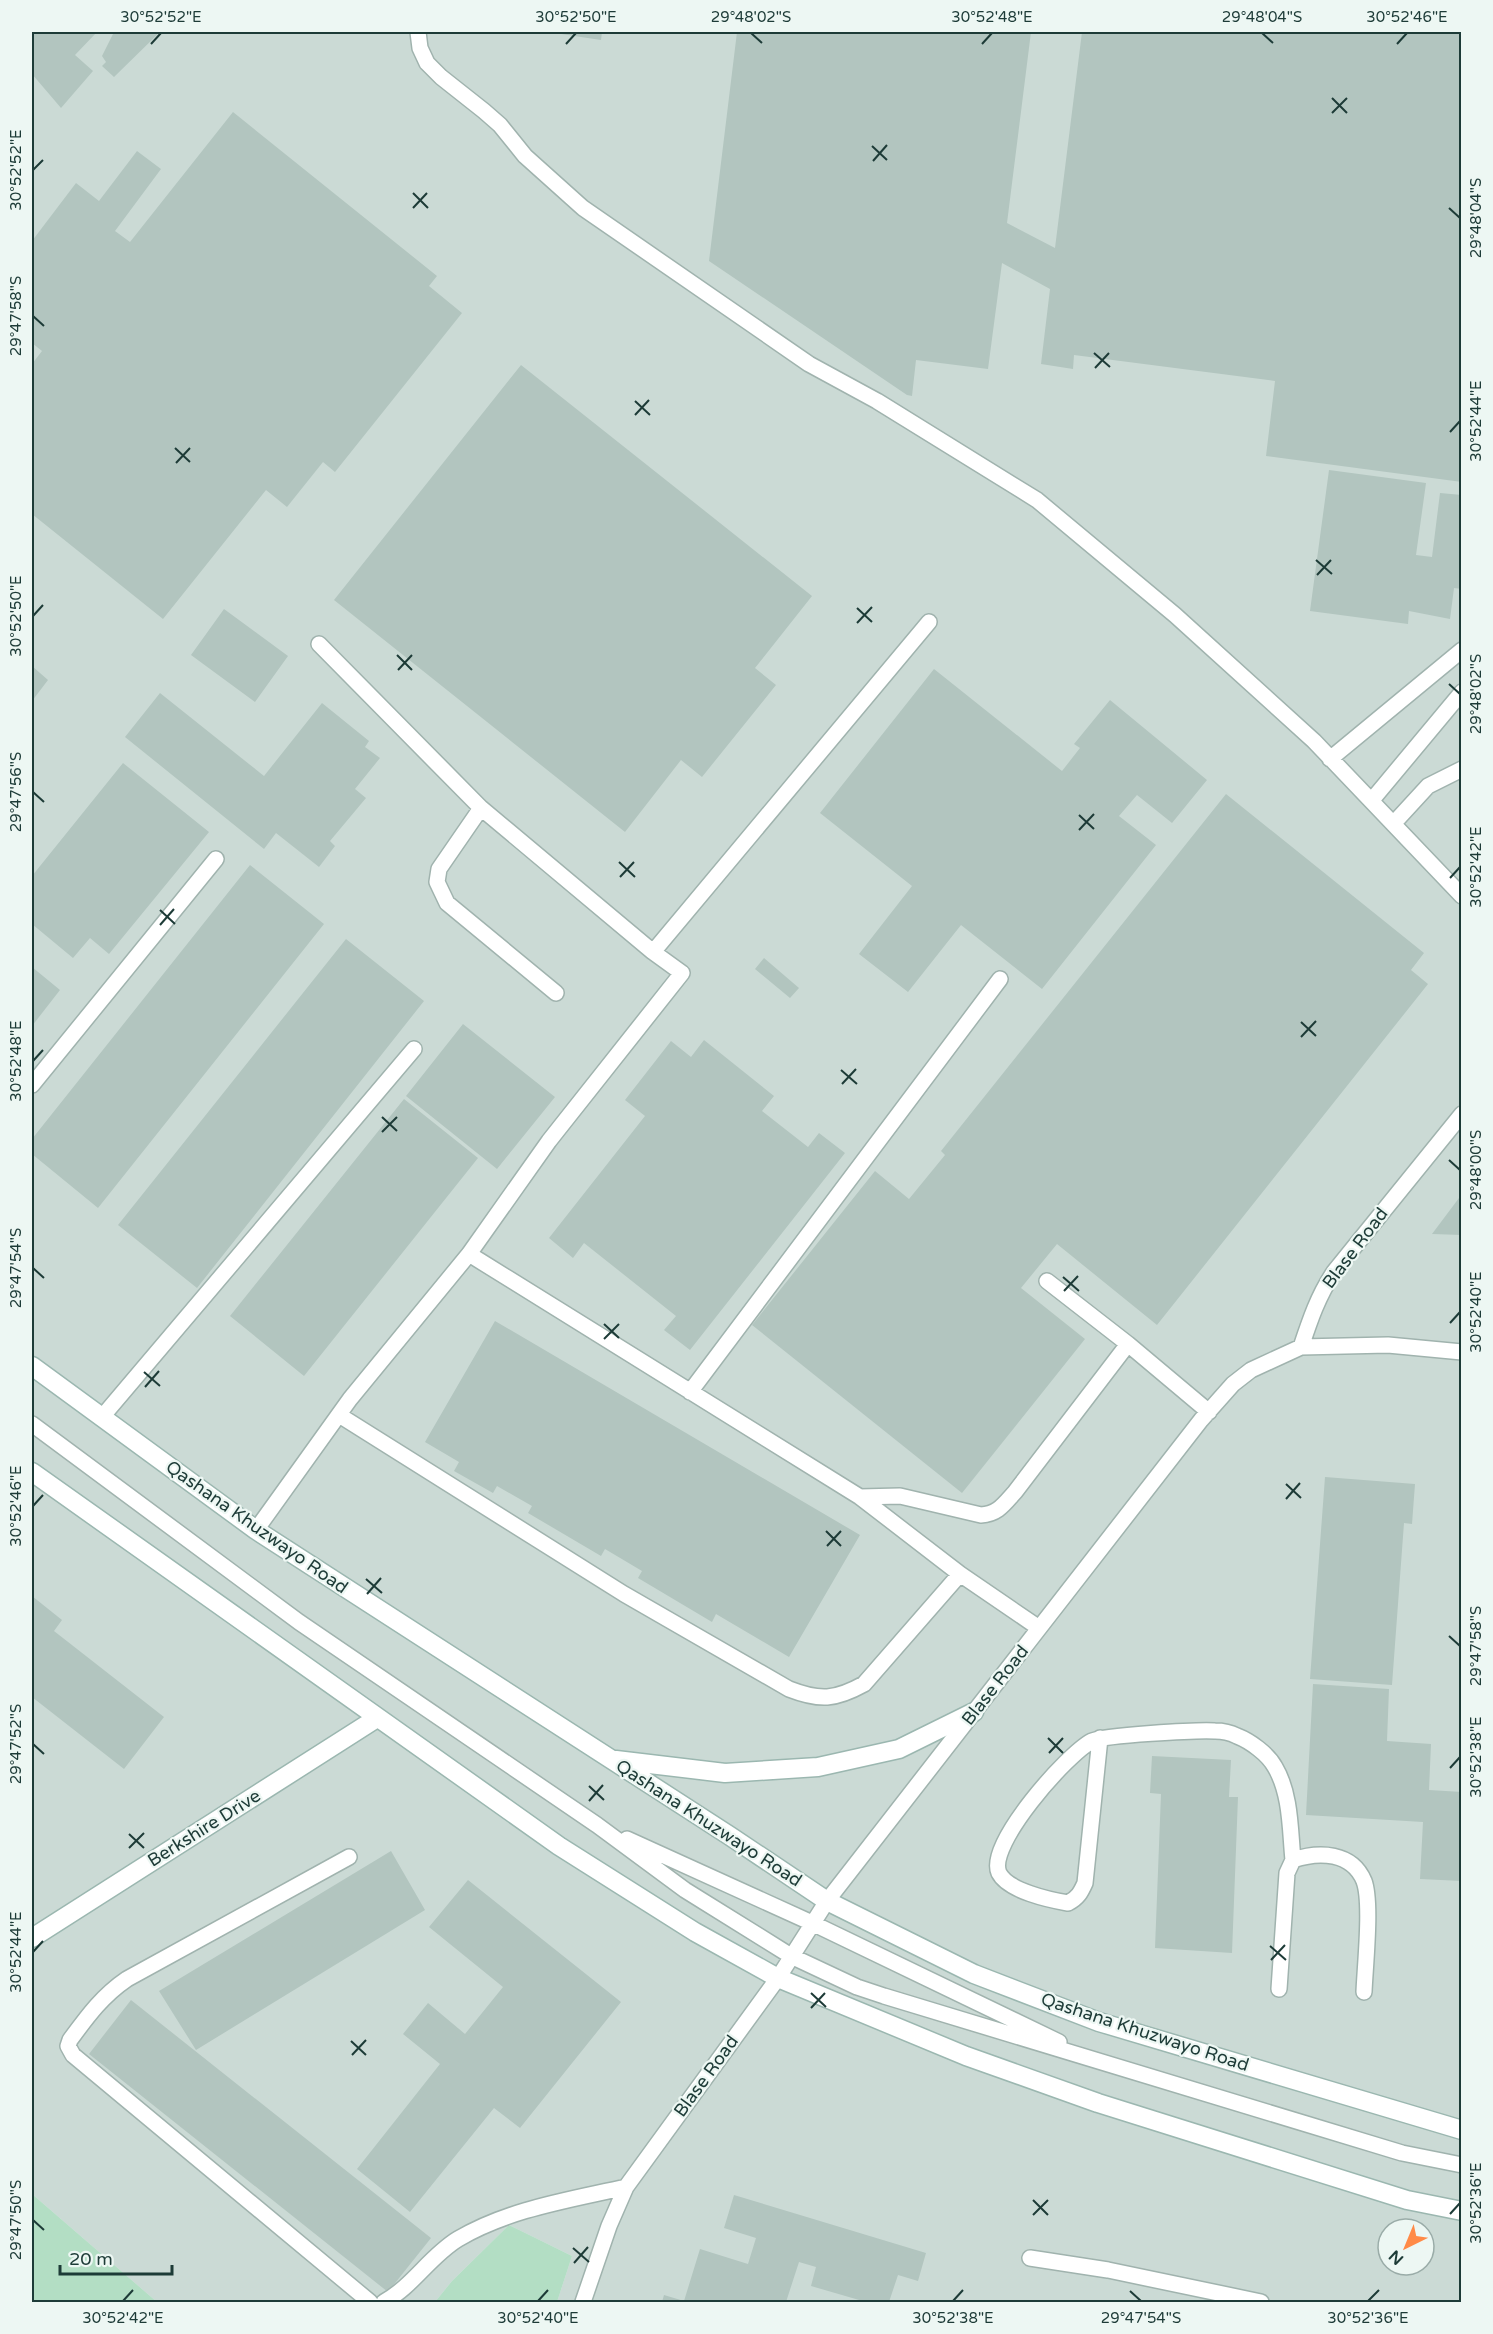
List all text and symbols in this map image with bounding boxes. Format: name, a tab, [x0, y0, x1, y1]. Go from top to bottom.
text: 30°52'52"E	[120, 8, 202, 26]
text: 30°52'50"E	[535, 8, 617, 26]
text: 29°48'02"S	[711, 8, 791, 26]
text: 30°52'48"E	[951, 8, 1033, 26]
text: 29°48'04"S	[1222, 8, 1302, 26]
text: 30°52'46"E	[1366, 8, 1448, 26]
text: 30°52'52"E	[7, 129, 25, 211]
text: 29°48'04"S	[1467, 178, 1485, 258]
text: 29°47'58"S	[7, 276, 25, 356]
text: 30°52'44"E	[1467, 380, 1485, 462]
text: 30°52'50"E	[7, 575, 25, 657]
text: 29°48'02"S	[1467, 654, 1485, 734]
text: 29°47'56"S	[7, 752, 25, 832]
text: 30°52'42"E	[1467, 826, 1485, 908]
text: 30°52'48"E	[7, 1020, 25, 1102]
text: 29°48'00"S	[1467, 1130, 1485, 1210]
street label: Blase Road	[1317, 1203, 1393, 1293]
text: 29°47'54"S	[7, 1228, 25, 1308]
text: 30°52'40"E	[1467, 1271, 1485, 1353]
street label: Qashana Khuzwayo Road	[162, 1456, 352, 1598]
text: 30°52'46"E	[7, 1465, 25, 1547]
text: 29°47'58"S	[1467, 1606, 1485, 1686]
street label: Blase Road	[957, 1641, 1033, 1729]
text: 29°47'52"S	[7, 1704, 25, 1784]
text: 30°52'38"E	[1467, 1716, 1485, 1798]
street label: Qashana Khuzwayo Road	[612, 1755, 806, 1891]
street label: Berkshire Drive	[143, 1784, 265, 1872]
text: 30°52'44"E	[7, 1911, 25, 1993]
street label: Qashana Khuzwayo Road	[1038, 1988, 1252, 2076]
street label: Blase Road	[669, 2031, 743, 2121]
text: 30°52'36"E	[1467, 2162, 1485, 2244]
text: 29°47'50"S	[7, 2180, 25, 2260]
north arrow	[1376, 2217, 1436, 2277]
scale bar	[60, 2238, 172, 2276]
text: N	[1385, 2246, 1408, 2269]
text: 20 m	[69, 2248, 113, 2270]
text: 30°52'42"E	[82, 2309, 164, 2327]
text: 30°52'40"E	[497, 2309, 579, 2327]
text: 30°52'38"E	[912, 2309, 994, 2327]
text: 29°47'54"S	[1101, 2309, 1181, 2327]
text: 30°52'36"E	[1327, 2309, 1409, 2327]

